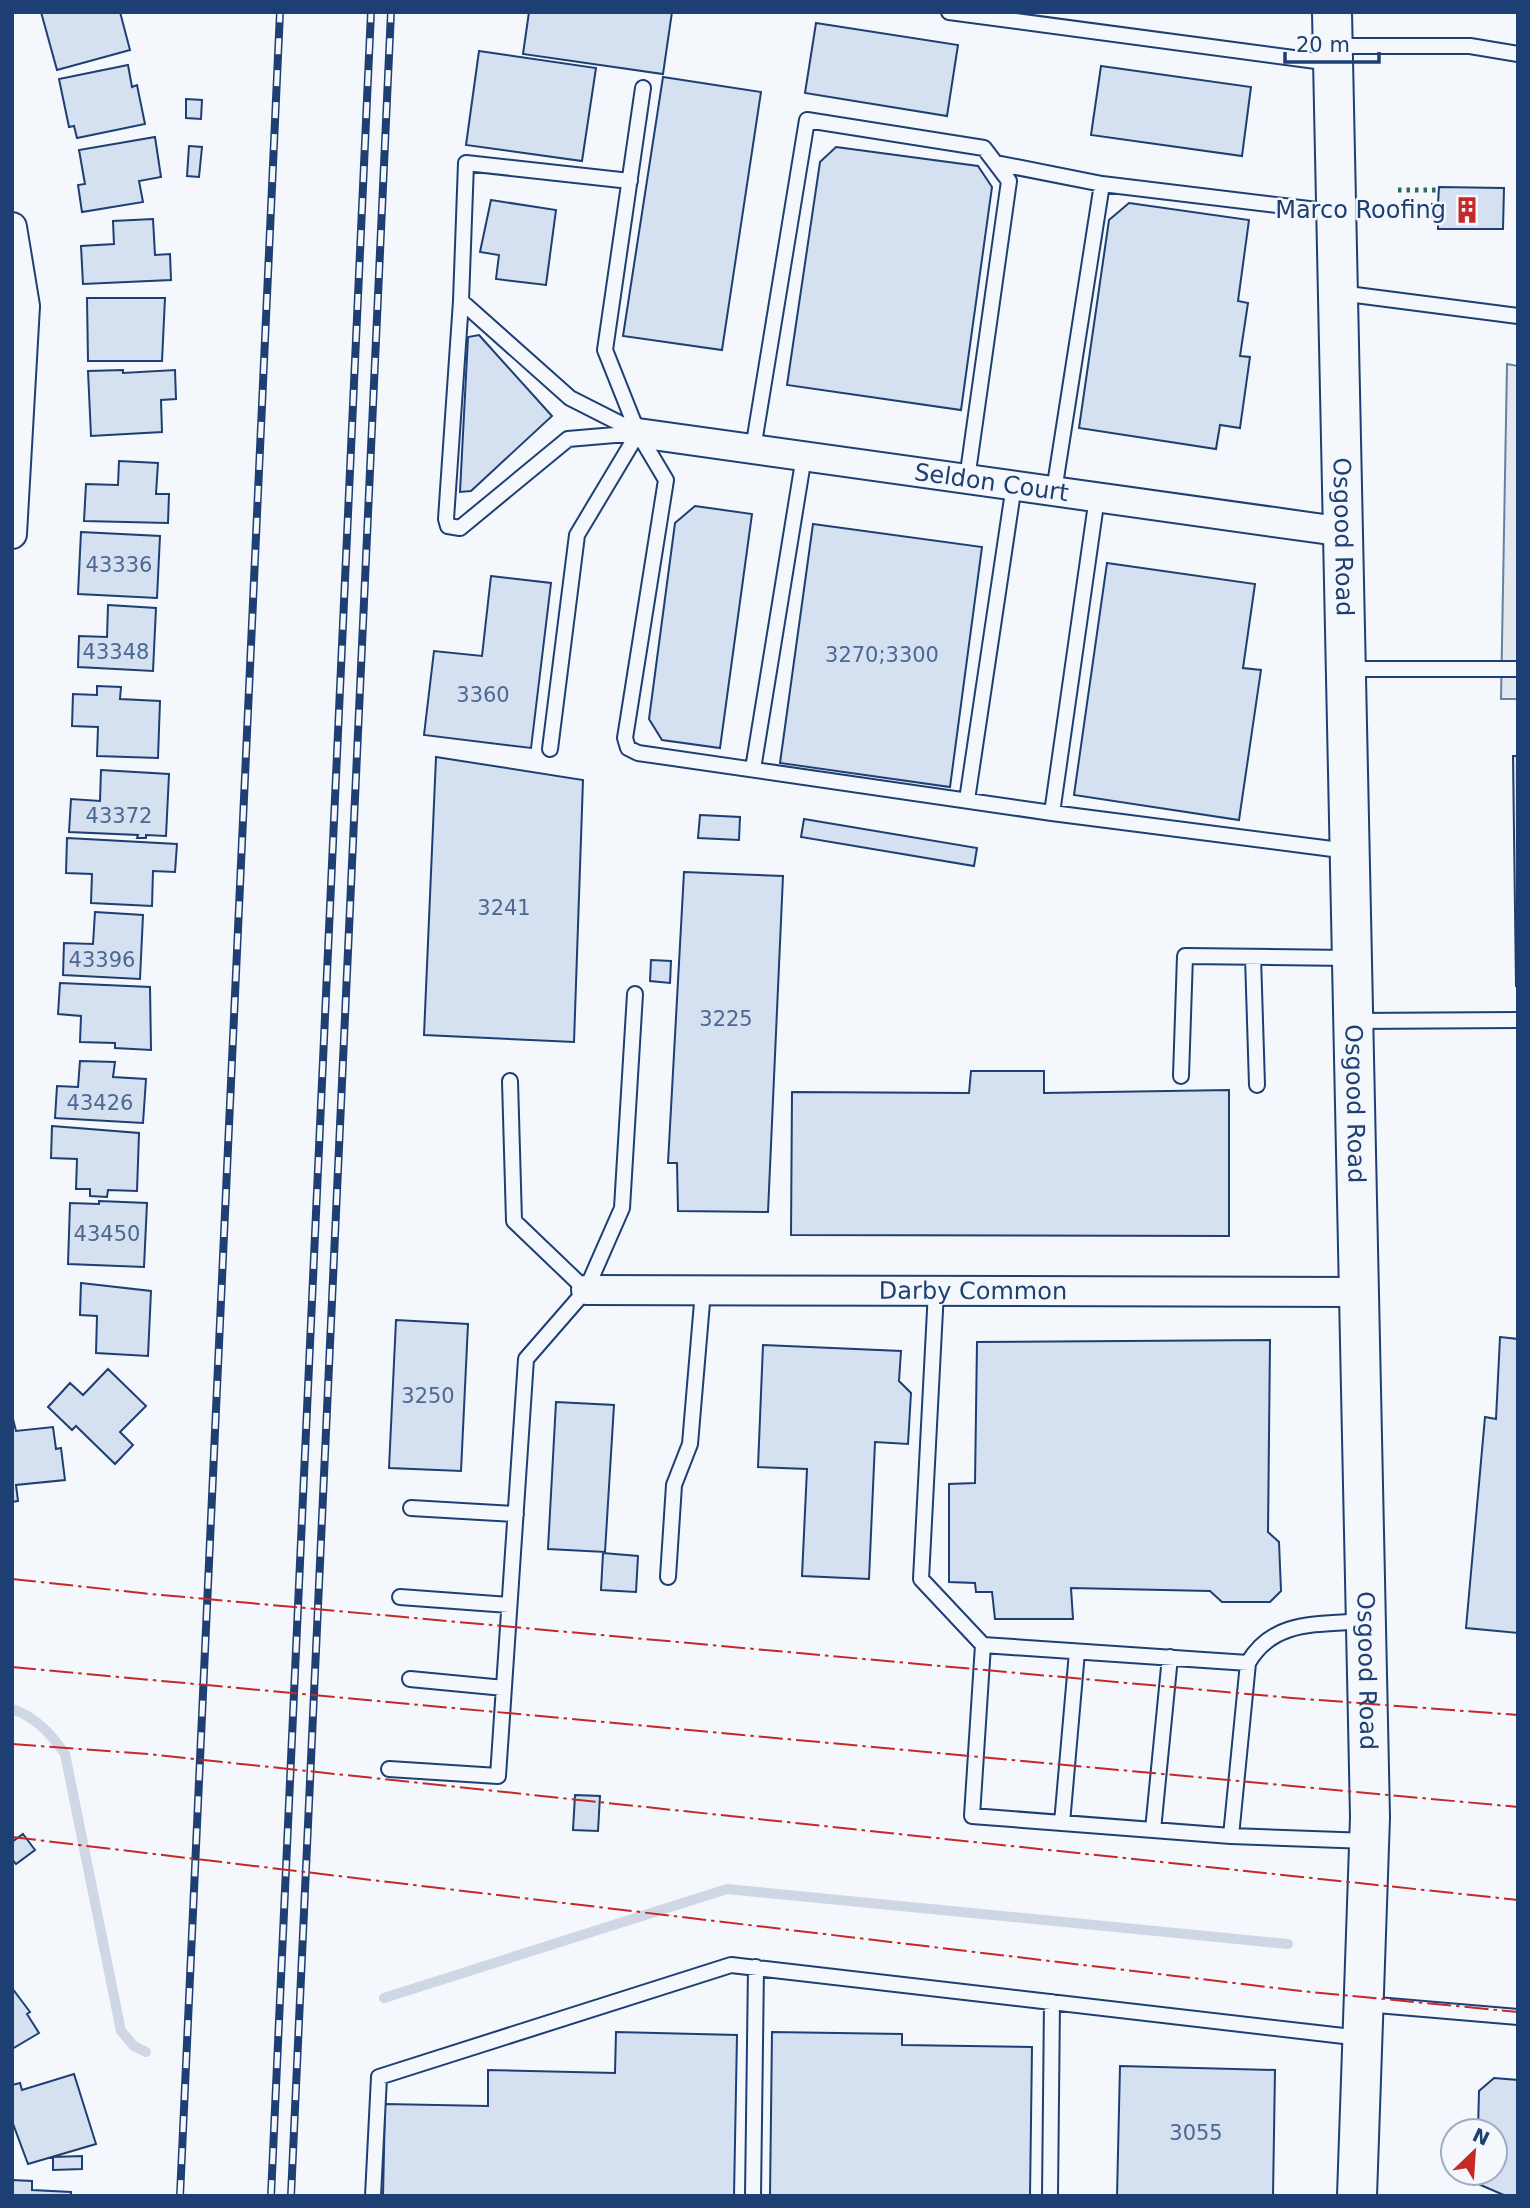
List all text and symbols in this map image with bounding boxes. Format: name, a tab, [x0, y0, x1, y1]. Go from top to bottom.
scale bar	[1285, 21, 1380, 65]
text: 20 m	[1296, 33, 1350, 57]
building icon: Marco Roofing	[1452, 195, 1482, 225]
place label: Marco Roofing	[1275, 196, 1446, 224]
street label: Osgood Road	[1327, 457, 1359, 617]
street label: Seldon Court	[913, 458, 1070, 507]
house number: 43336	[86, 553, 152, 577]
house number: 43348	[83, 640, 149, 664]
house number: 3270;3300	[825, 643, 939, 667]
house number: 3360	[456, 683, 510, 707]
house number: 43372	[86, 804, 152, 828]
house number: 3241	[477, 896, 531, 920]
house number: 43396	[69, 948, 135, 972]
house number: 3225	[699, 1007, 753, 1031]
street label: Osgood Road	[1339, 1024, 1371, 1184]
house number: 43426	[67, 1091, 133, 1115]
house number: 43450	[74, 1222, 140, 1246]
street label: Darby Common	[879, 1277, 1067, 1305]
house number: 3250	[401, 1384, 455, 1408]
street label: Osgood Road	[1351, 1591, 1383, 1750]
north arrow	[1439, 2117, 1509, 2187]
house number: 3055	[1169, 2121, 1223, 2145]
text: N	[1469, 2123, 1493, 2150]

